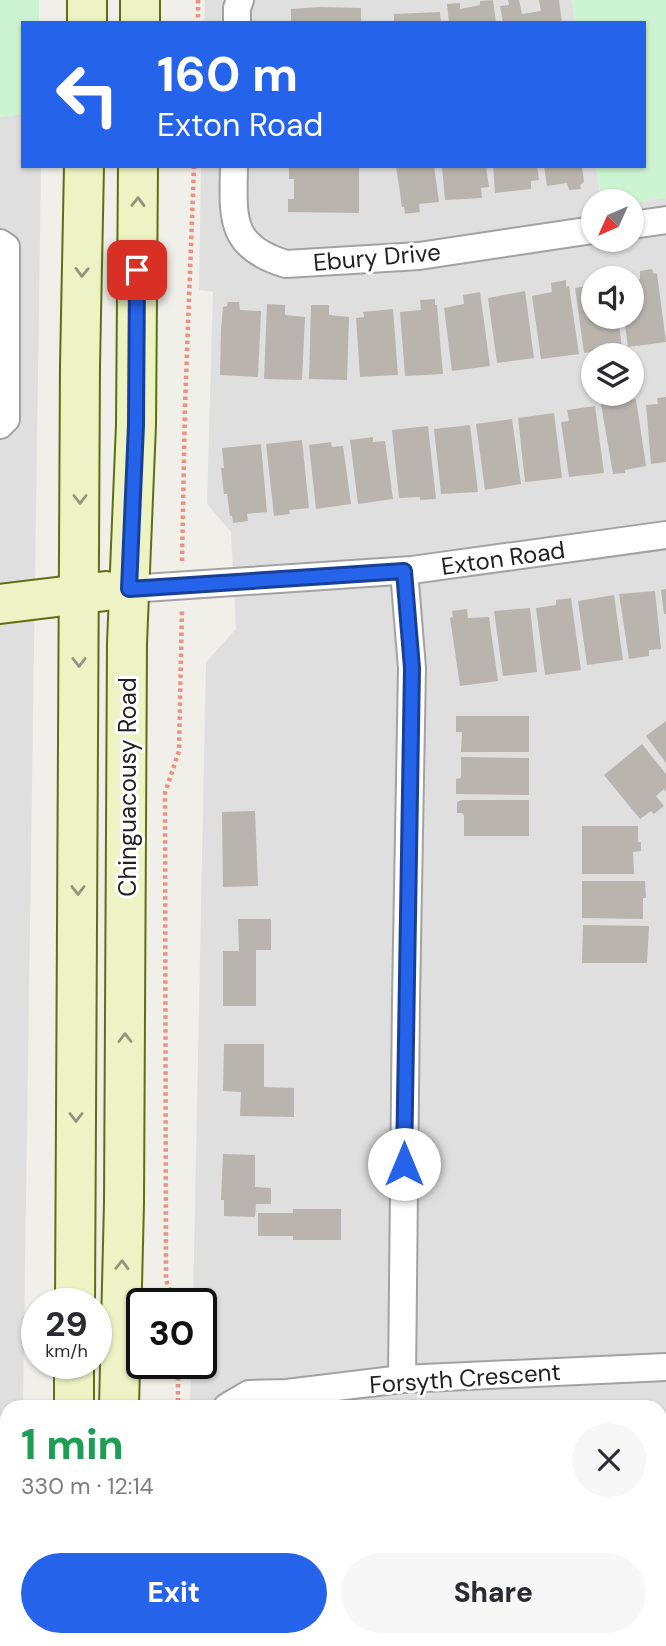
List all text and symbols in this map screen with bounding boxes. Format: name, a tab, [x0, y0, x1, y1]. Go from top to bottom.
text: 160 m	[157, 42, 298, 106]
icon: left	[42, 49, 133, 140]
text: Exton Road	[157, 104, 323, 146]
north arrow	[581, 189, 644, 252]
map controls	[581, 189, 644, 406]
one-way arrow	[130, 196, 146, 207]
street label: Ebury Drive	[312, 236, 442, 278]
pin	[107, 240, 167, 300]
icon: arrive	[118, 251, 156, 289]
button: sound	[581, 266, 644, 329]
one-way arrow	[74, 267, 90, 277]
button: layers	[581, 343, 644, 406]
one-way arrow	[72, 494, 88, 505]
street label: Exton Road	[439, 534, 567, 582]
one-way arrow	[71, 657, 87, 668]
street label: Chinguacousy Road	[112, 677, 143, 897]
one-way arrow	[70, 885, 86, 895]
one-way arrow	[117, 1032, 133, 1043]
one-way arrow	[68, 1112, 84, 1123]
position arrow	[367, 1127, 441, 1201]
one-way arrow	[114, 1260, 130, 1270]
speed limit sign: 30	[126, 1288, 217, 1379]
text: 29	[45, 1301, 88, 1347]
text: km/h	[45, 1339, 88, 1363]
street label: Forsyth Crescent	[368, 1356, 562, 1400]
text: 1 min	[21, 1417, 124, 1472]
button: close	[572, 1423, 646, 1497]
text: 330 m · 12:14	[21, 1471, 154, 1501]
button: Exit	[21, 1553, 327, 1633]
button: Share	[341, 1553, 646, 1633]

